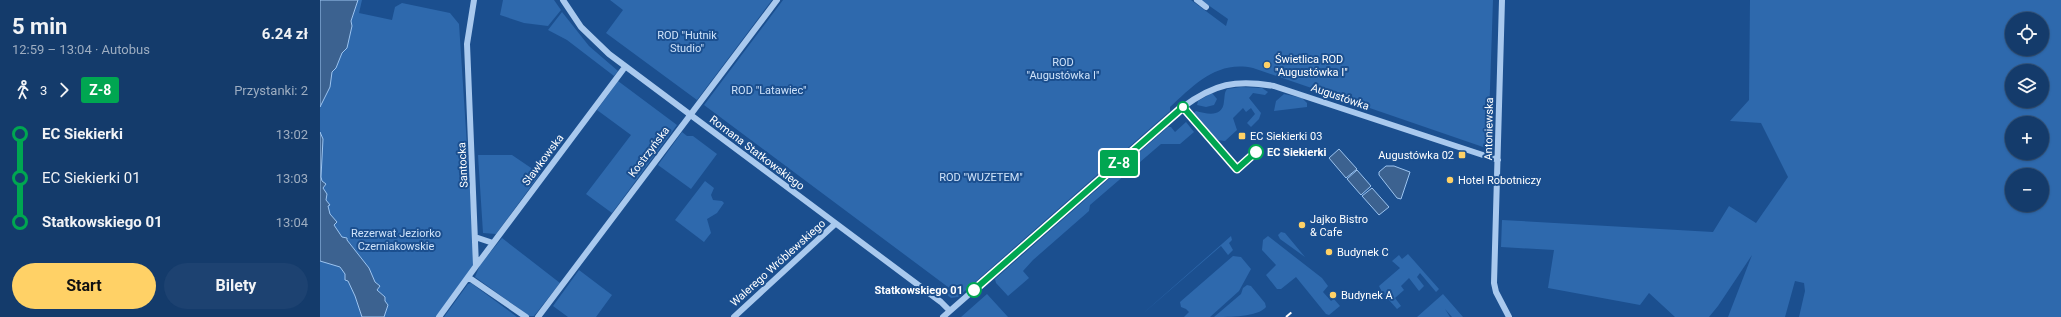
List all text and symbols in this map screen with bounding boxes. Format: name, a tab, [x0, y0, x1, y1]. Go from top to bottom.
map controls	[2005, 12, 2049, 212]
button: locate	[2005, 12, 2049, 56]
text: 5 min	[12, 14, 67, 39]
text: 6.24 zł	[262, 25, 308, 43]
park label: ROD "Hutnik Studio"	[657, 29, 717, 55]
text: 12:59 – 13:04 · Autobus	[12, 42, 150, 57]
place label: Świetlica ROD "Augustówka I"	[1275, 53, 1348, 79]
park label: ROD "Augustówka I"	[1027, 56, 1099, 82]
marker: Świetlica ROD "Augustówka I"	[1262, 60, 1272, 70]
button: layers	[2005, 64, 2049, 108]
icon: walk	[12, 79, 34, 101]
icon: forward	[53, 79, 75, 101]
street label: Augustówka	[1309, 81, 1371, 113]
text: Z-8	[89, 82, 111, 98]
text: 3	[40, 83, 47, 98]
text: Przystanki: 2	[234, 83, 308, 98]
park label: ROD "Latawiec"	[731, 84, 807, 97]
street label: Antoniewska	[1482, 97, 1496, 161]
unlabelled marker	[1177, 101, 1189, 113]
street label: Romana Statkowskiego	[707, 113, 807, 193]
button: +	[2005, 116, 2049, 160]
street label: Kostrzyńska	[626, 124, 672, 180]
text: EC Siekierki	[42, 125, 123, 143]
text: 13:02	[276, 127, 308, 142]
place label: EC Siekierki 03	[1250, 130, 1322, 143]
marker: EC Siekierki 03	[1237, 131, 1247, 141]
street label: Sławkowska	[519, 132, 567, 188]
street label: Santocka	[455, 142, 471, 188]
marker: EC Siekierki	[1248, 144, 1264, 160]
place label: EC Siekierki	[1267, 146, 1326, 159]
place label: Augustówka 02	[1378, 149, 1454, 162]
line badge: Z-8	[1096, 150, 1142, 176]
marker: Augustówka 02	[1457, 150, 1467, 160]
text: Z-8	[1108, 155, 1130, 171]
button: −	[2005, 168, 2049, 212]
text: EC Siekierki 01	[42, 169, 141, 187]
text: 13:03	[276, 171, 308, 186]
park label: ROD "WUZETEM"	[939, 171, 1023, 184]
place label: Hotel Robotniczy	[1458, 174, 1542, 187]
marker: Hotel Robotniczy	[1445, 175, 1455, 185]
text: Statkowskiego 01	[42, 213, 163, 231]
place label: Jajko Bistro & Cafe	[1310, 213, 1368, 239]
text: 13:04	[276, 215, 308, 230]
street label: Walerego Wróblewskiego	[728, 217, 828, 309]
marker: Jajko Bistro & Cafe	[1297, 220, 1307, 230]
park label: Rezerwat Jeziorko Czerniakowskie	[351, 227, 441, 253]
place label: Budynek C	[1337, 246, 1389, 259]
marker: Budynek C	[1324, 247, 1334, 257]
button: Start	[12, 263, 156, 309]
button: Bilety	[164, 263, 308, 309]
marker: Statkowskiego 01	[966, 282, 982, 298]
place label: Statkowskiego 01	[875, 284, 963, 297]
place label: Budynek A	[1341, 289, 1394, 302]
marker: Budynek A	[1328, 290, 1338, 300]

